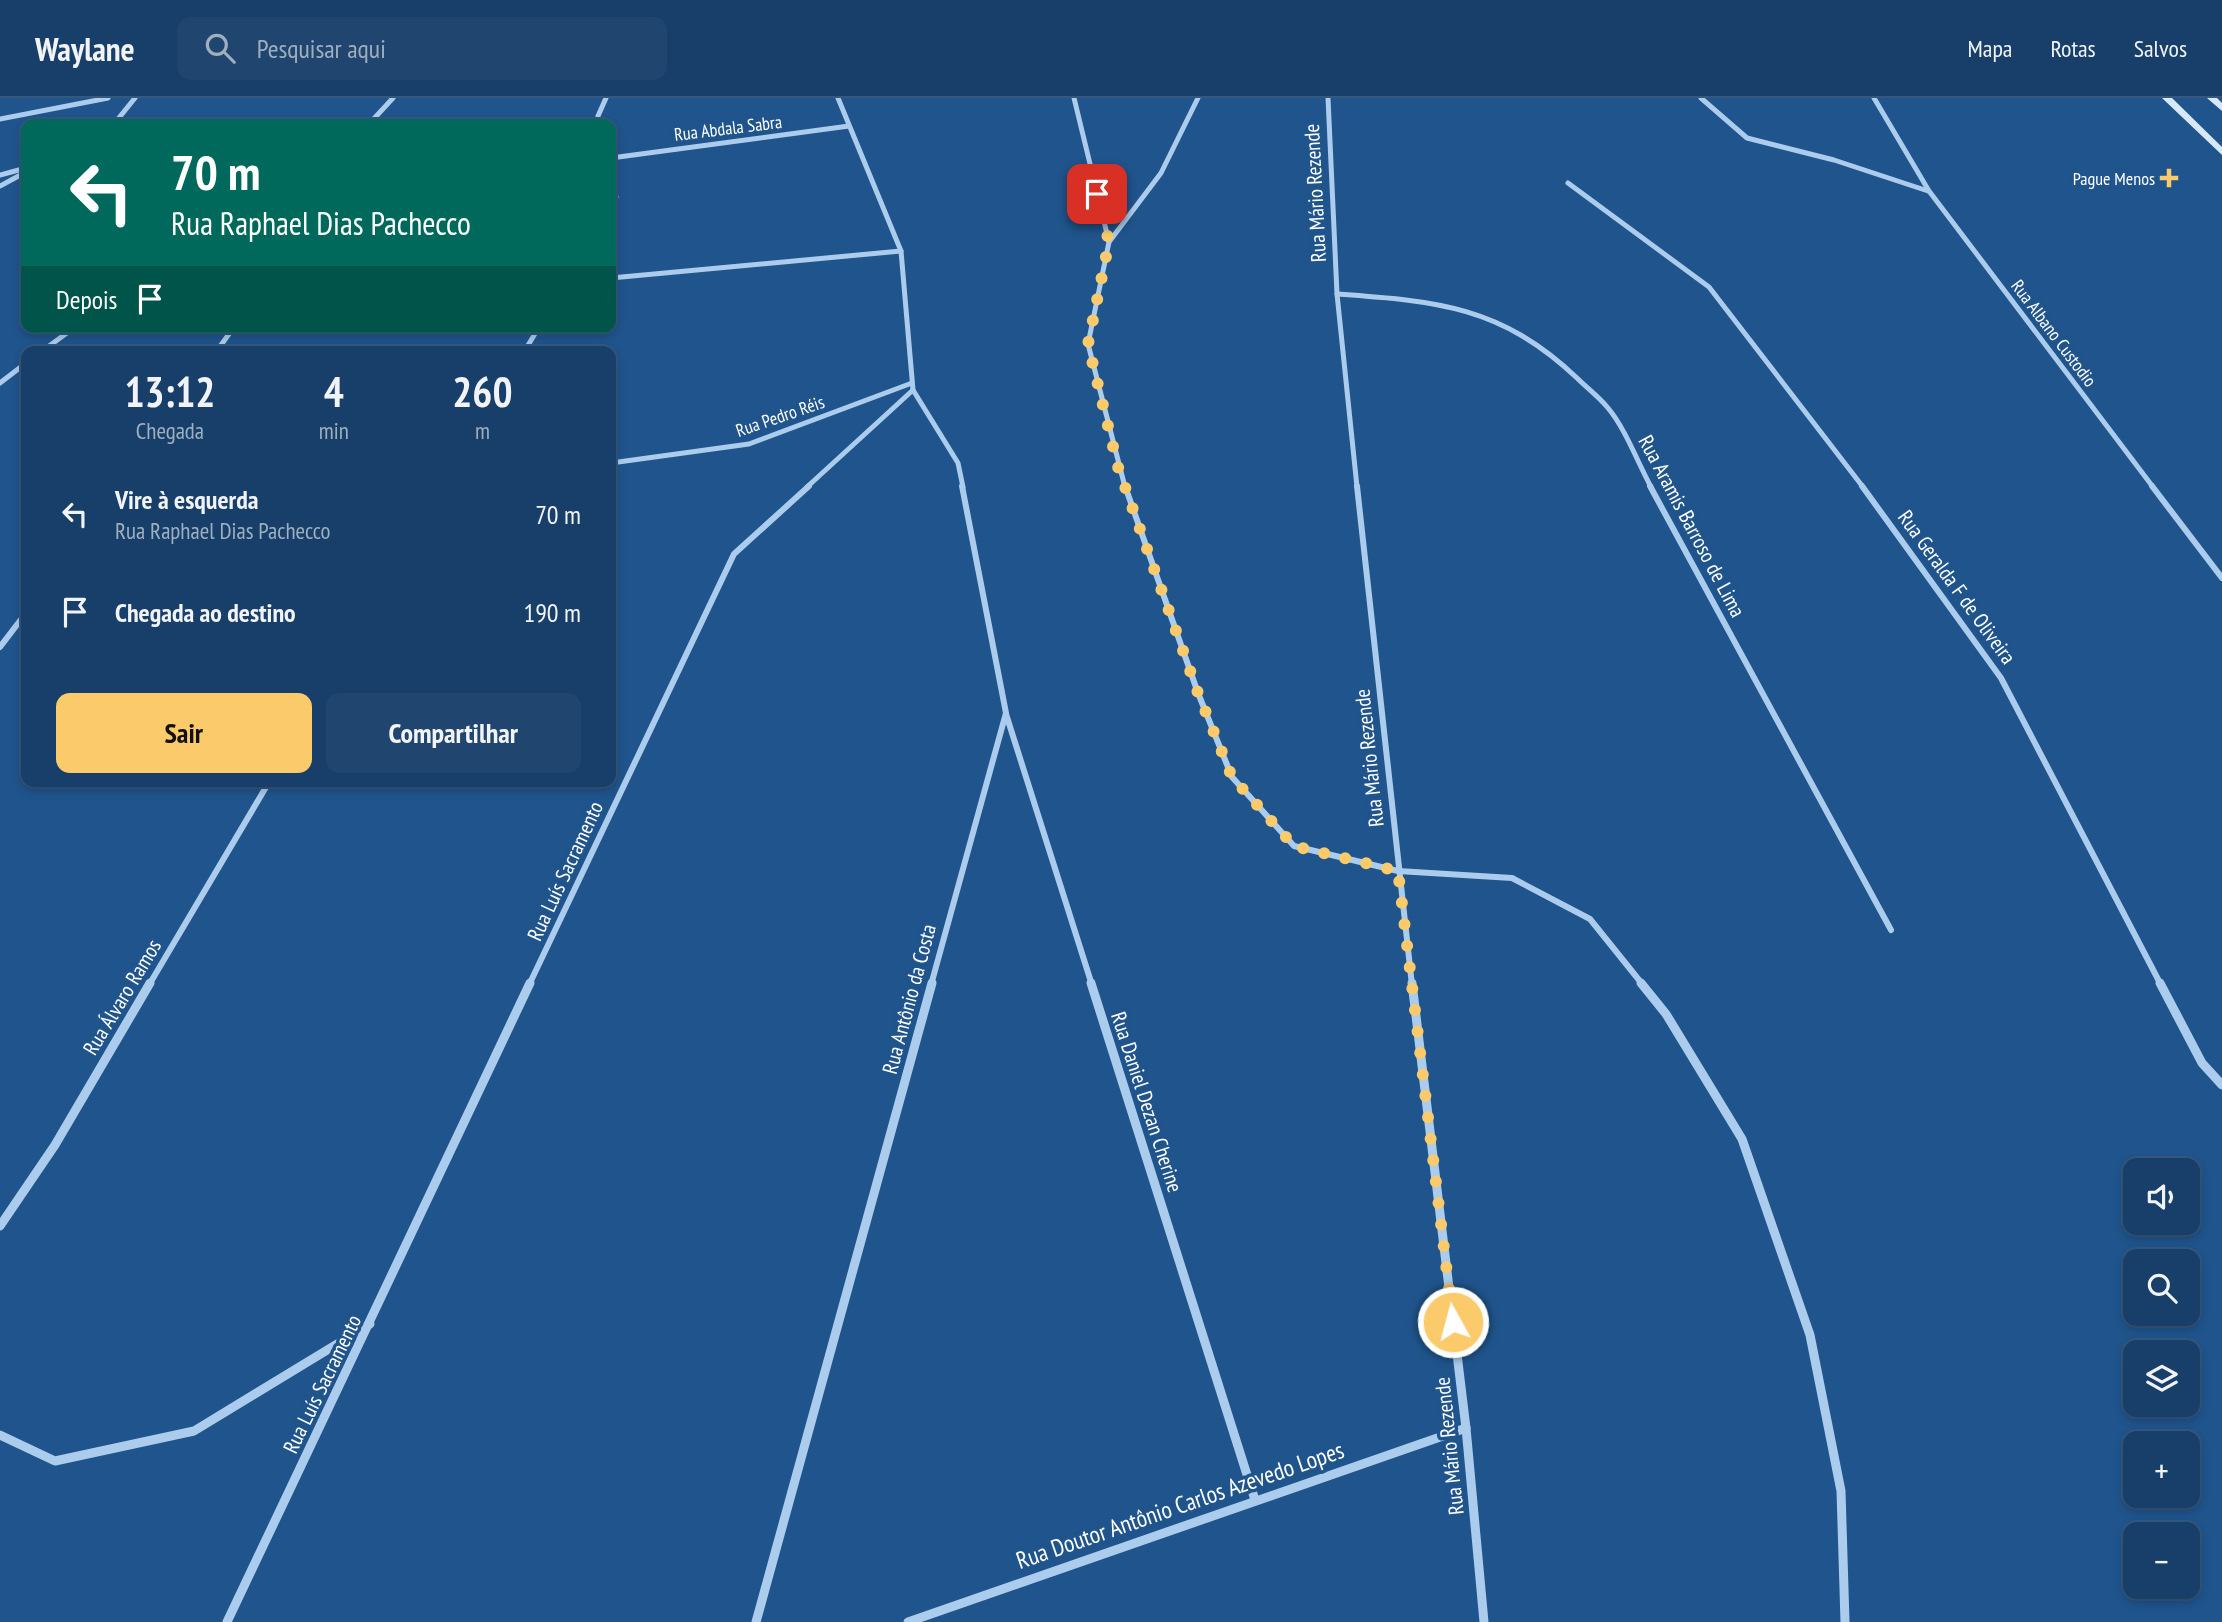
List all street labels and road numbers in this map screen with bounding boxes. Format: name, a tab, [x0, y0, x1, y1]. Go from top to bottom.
street label: Rua Abdala Sabra	[673, 110, 783, 146]
street label: Rua Mário Rezende	[1298, 123, 1332, 263]
street label: Rua Albano Custodio	[2006, 275, 2102, 391]
street label: Rua Pedro Réis	[733, 390, 827, 442]
street label: Rua Aramis Barroso de Lima	[1633, 430, 1751, 622]
street label: Rua Geralda F de Oliveira	[1892, 505, 2022, 669]
street label: Rua Mário Rezende	[1348, 688, 1390, 828]
street label: Rua Luís Sacramento	[521, 797, 609, 945]
street label: Rua Antônio da Costa	[876, 921, 942, 1077]
street label: Rua Álvaro Ramos	[77, 934, 167, 1060]
street label: Rua Daniel Dezan Cherine	[1105, 1008, 1189, 1196]
street label: Rua Luís Sacramento	[277, 1310, 367, 1458]
street label: Rua Mário Rezende	[1428, 1376, 1470, 1516]
street label: Rua Doutor Antônio Carlos Azevedo Lopes	[1012, 1434, 1348, 1576]

